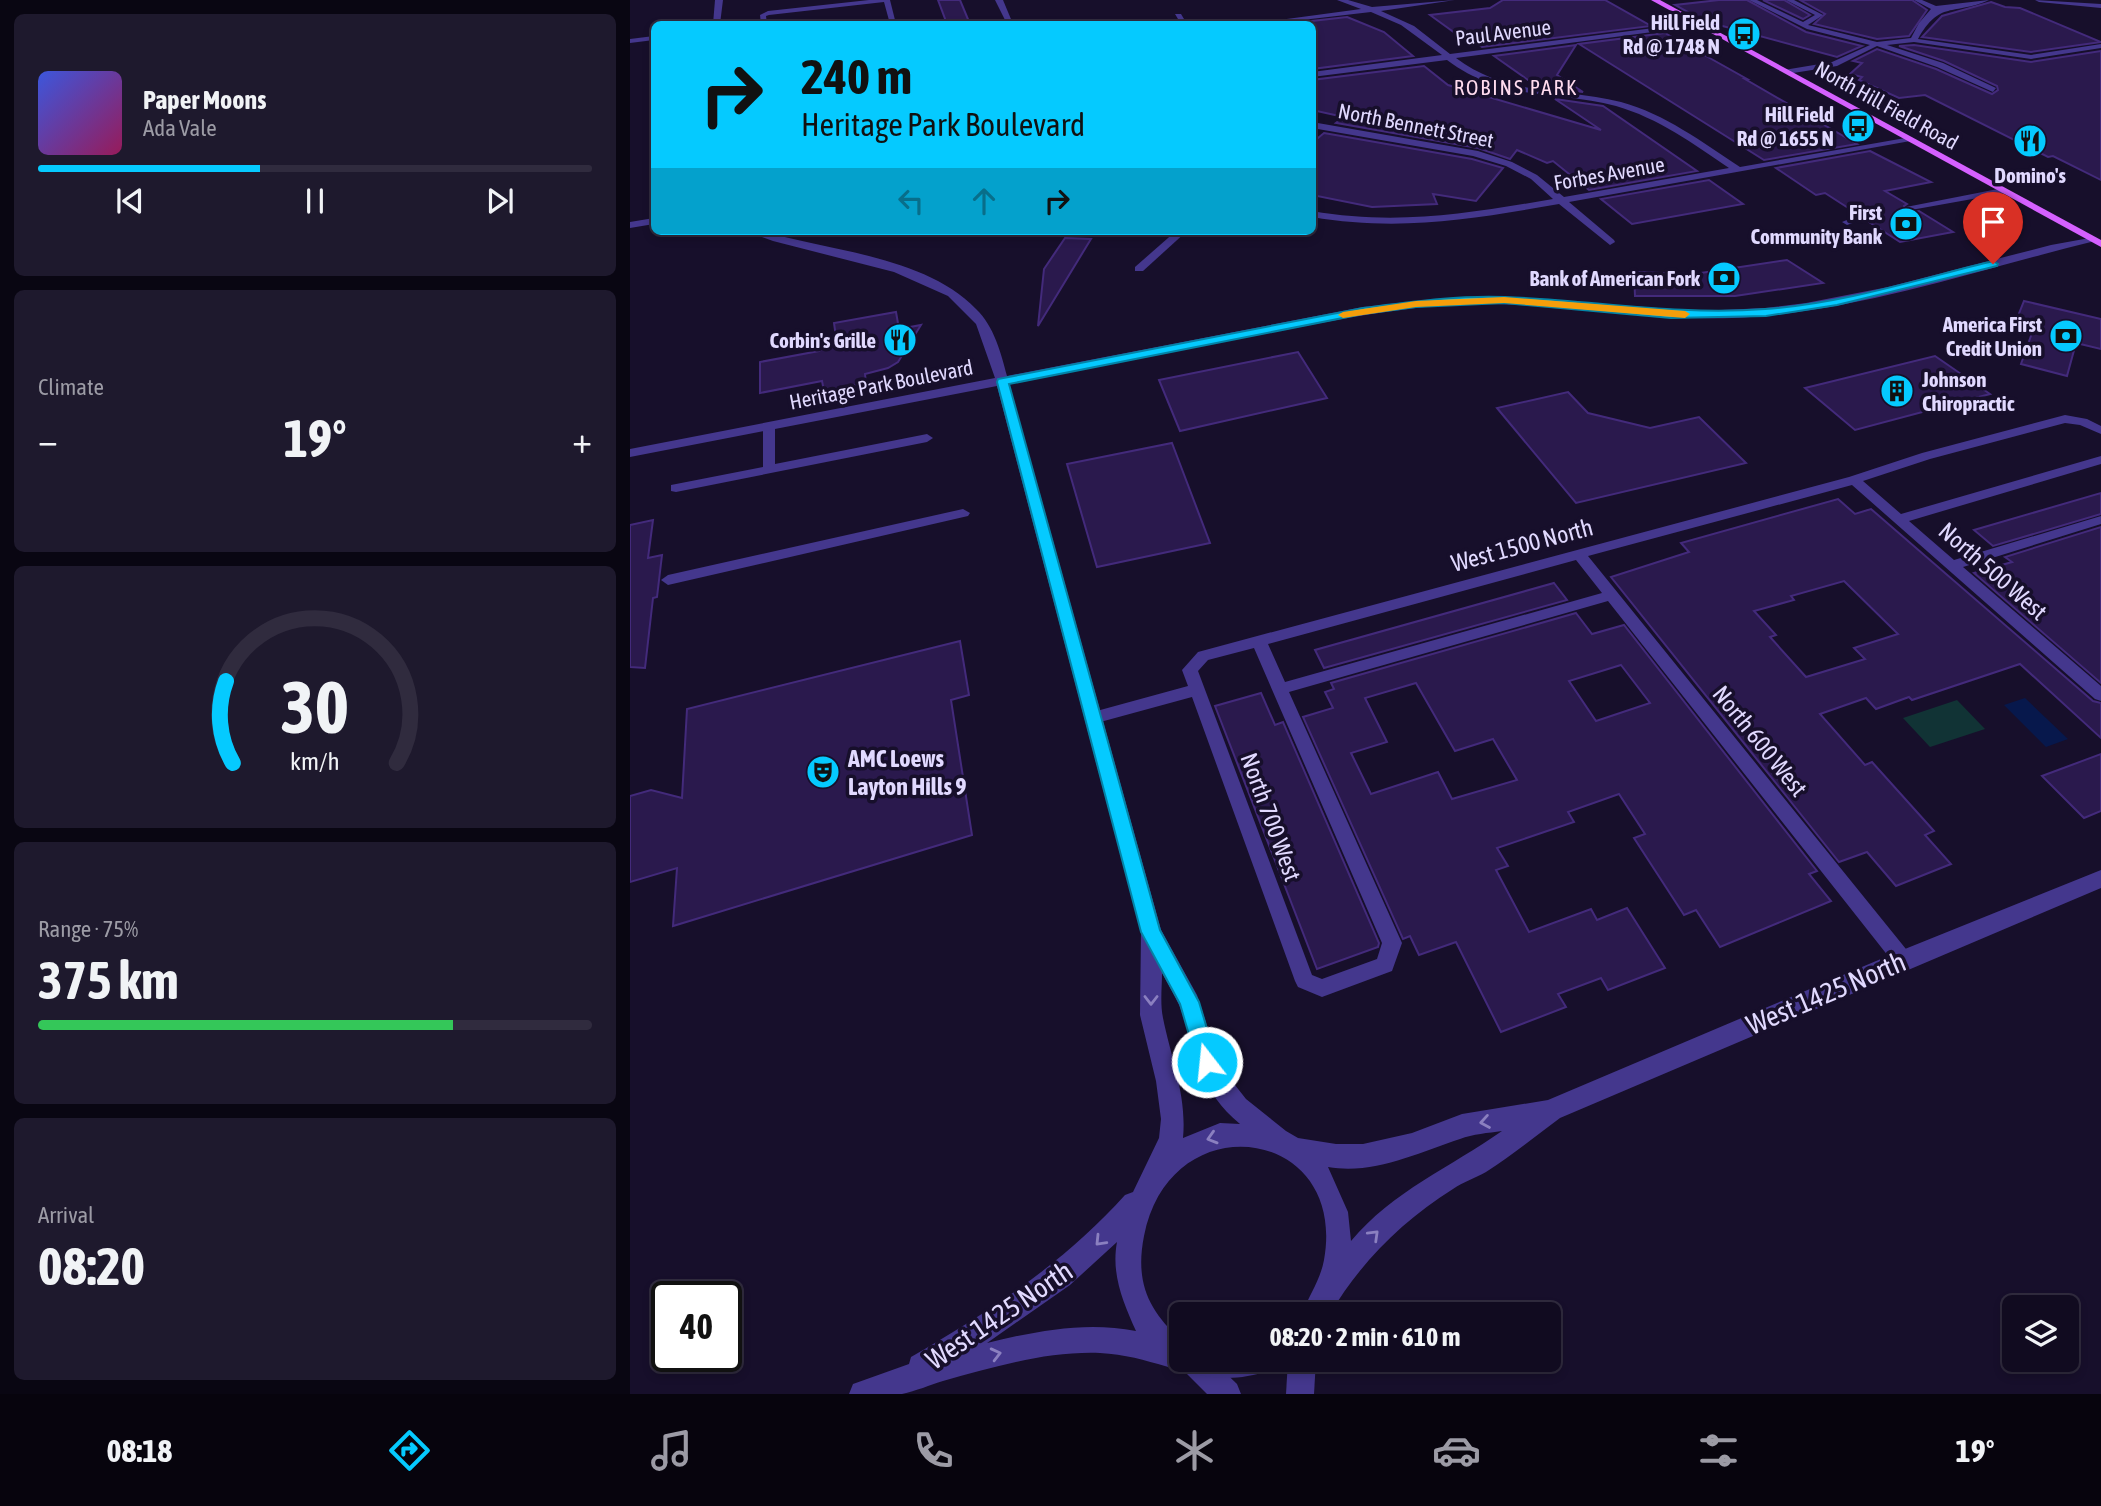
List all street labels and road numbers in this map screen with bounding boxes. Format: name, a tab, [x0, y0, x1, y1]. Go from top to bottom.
street label: Paul Avenue	[1454, 14, 1552, 50]
street label: North Hill Field Road	[1811, 56, 1963, 154]
street label: North Bennett Street	[1336, 98, 1496, 152]
street label: Forbes Avenue	[1552, 151, 1666, 195]
street label: Heritage Park Boulevard	[787, 354, 975, 414]
street label: West 1500 North	[1448, 513, 1596, 577]
street label: North 500 West	[1933, 517, 2053, 625]
street label: North 600 West	[1707, 680, 1813, 802]
street label: North 700 West	[1235, 749, 1307, 885]
street label: West 1425 North	[1742, 945, 1910, 1041]
street label: West 1425 North	[920, 1254, 1078, 1376]

